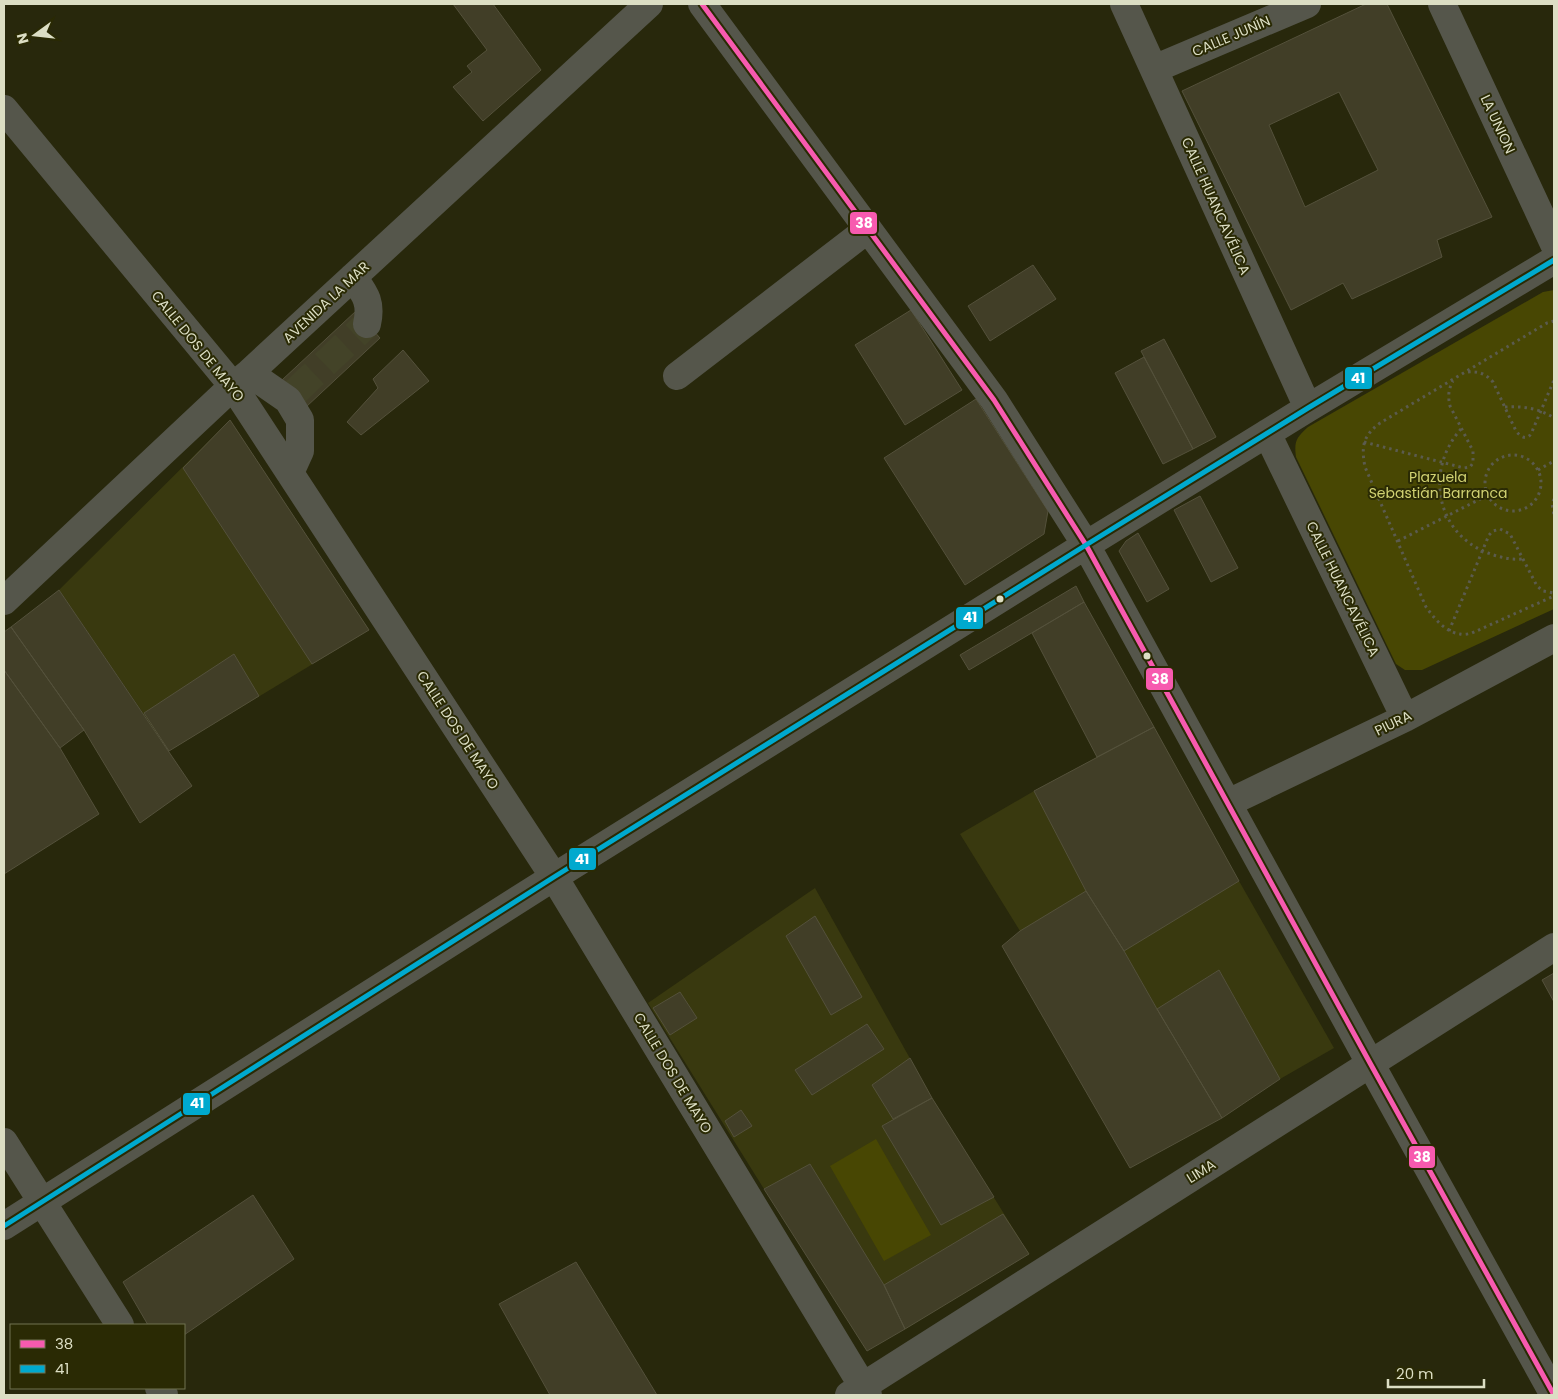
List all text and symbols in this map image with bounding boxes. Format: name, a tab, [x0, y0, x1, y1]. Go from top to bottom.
north arrow	[10, 10, 60, 60]
street label: CALLE JUNÍN	[1189, 11, 1273, 61]
text: N	[11, 31, 33, 46]
street label: LA UNION	[1476, 91, 1520, 157]
street label: CALLE HUANCAVÉLICA	[1177, 134, 1255, 278]
line badge: 38	[849, 211, 878, 235]
text: 38	[855, 213, 873, 233]
street label: AVENIDA LA MAR	[278, 257, 374, 347]
street label: CALLE DOS DE MAYO	[147, 286, 249, 406]
line badge: 41	[1344, 366, 1373, 390]
text: 41	[1351, 368, 1365, 388]
park label: Plazuela Sebastián Barranca	[1369, 467, 1507, 503]
street label: CALLE HUANCAVÉLICA	[1302, 518, 1384, 660]
unlabelled marker	[995, 594, 1005, 604]
line badge: 41	[955, 606, 984, 630]
text: 41	[963, 607, 977, 627]
unlabelled marker	[1142, 651, 1152, 661]
street label: CALLE DOS DE MAYO	[412, 667, 504, 793]
line badge: 38	[1145, 667, 1174, 691]
text: 38	[1151, 669, 1169, 689]
street label: PIURA	[1371, 705, 1415, 741]
line badge: 41	[568, 847, 597, 871]
text: 41	[575, 849, 589, 869]
street label: CALLE DOS DE MAYO	[629, 1009, 717, 1137]
line badge: 41	[182, 1092, 211, 1116]
text: 41	[190, 1093, 204, 1113]
line badge: 38	[1408, 1145, 1436, 1169]
text: 38	[1413, 1147, 1431, 1167]
street label: LIMA	[1183, 1154, 1219, 1188]
legend	[10, 1324, 185, 1389]
text: 38	[55, 1333, 73, 1354]
scale bar	[1388, 1356, 1484, 1388]
text: 41	[55, 1358, 69, 1379]
text: 20 m	[1396, 1363, 1434, 1384]

